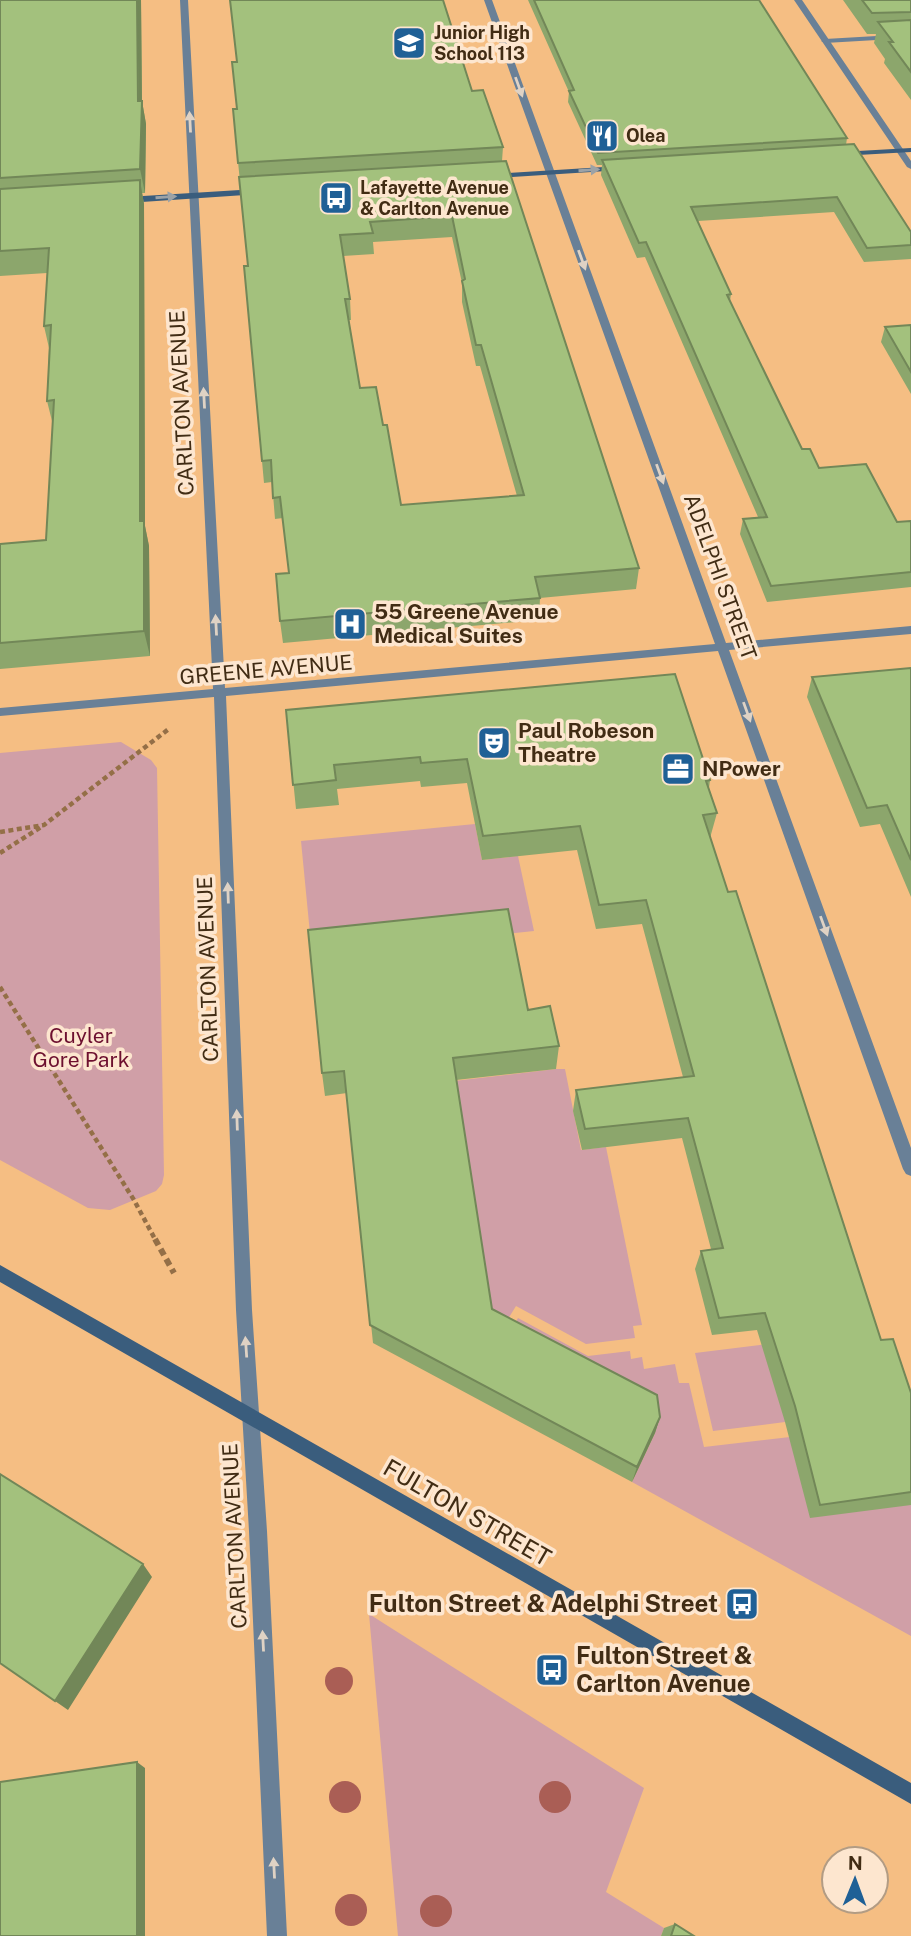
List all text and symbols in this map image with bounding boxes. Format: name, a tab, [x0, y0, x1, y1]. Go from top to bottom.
place label: Junior High School 113	[434, 22, 530, 64]
school or university icon: Junior High School 113	[390, 24, 428, 62]
one-way arrow	[514, 77, 525, 98]
one-way arrow	[184, 111, 195, 133]
restaurant icon: Olea	[583, 117, 621, 155]
place label: Olea	[626, 125, 665, 146]
one-way arrow	[578, 165, 600, 176]
place label: Lafayette Avenue & Carlton Avenue	[360, 177, 509, 219]
bus stop icon: Lafayette Avenue & Carlton Avenue	[317, 179, 355, 217]
one-way arrow	[155, 192, 177, 203]
one-way arrow	[577, 250, 588, 271]
street label: CARLTON AVENUE	[164, 310, 199, 496]
one-way arrow	[199, 387, 210, 409]
one-way arrow	[655, 463, 666, 484]
street label: ADELPHI STREET	[679, 490, 762, 663]
place label: 55 Greene Avenue Medical Suites	[374, 599, 559, 648]
hospital icon: 55 Greene Avenue Medical Suites	[331, 605, 369, 643]
one-way arrow	[211, 614, 222, 636]
street label: GREENE AVENUE	[179, 650, 353, 690]
one-way arrow	[741, 701, 752, 722]
place label: Paul Robeson Theatre	[518, 718, 654, 767]
theatre icon: Paul Robeson Theatre	[475, 724, 513, 762]
office icon: NPower	[659, 750, 697, 788]
place label: NPower	[702, 756, 781, 781]
street label: CARLTON AVENUE	[192, 876, 223, 1062]
one-way arrow	[222, 881, 233, 903]
one-way arrow	[818, 915, 829, 936]
park label: Cuyler Gore Park	[33, 1023, 130, 1072]
one-way arrow	[231, 1109, 242, 1131]
one-way arrow	[241, 1336, 252, 1358]
street label: CARLTON AVENUE	[217, 1443, 252, 1629]
street label: FULTON STREET	[379, 1453, 556, 1572]
bus stop icon: Fulton Street & Adelphi Street	[723, 1585, 761, 1623]
place label: Fulton Street & Adelphi Street	[369, 1589, 718, 1617]
one-way arrow	[257, 1629, 268, 1651]
place label: Fulton Street & Carlton Avenue	[576, 1641, 753, 1697]
bus stop icon: Fulton Street & Carlton Avenue	[533, 1651, 571, 1689]
north arrow	[820, 1845, 890, 1915]
text: N	[848, 1852, 863, 1874]
one-way arrow	[268, 1857, 279, 1879]

